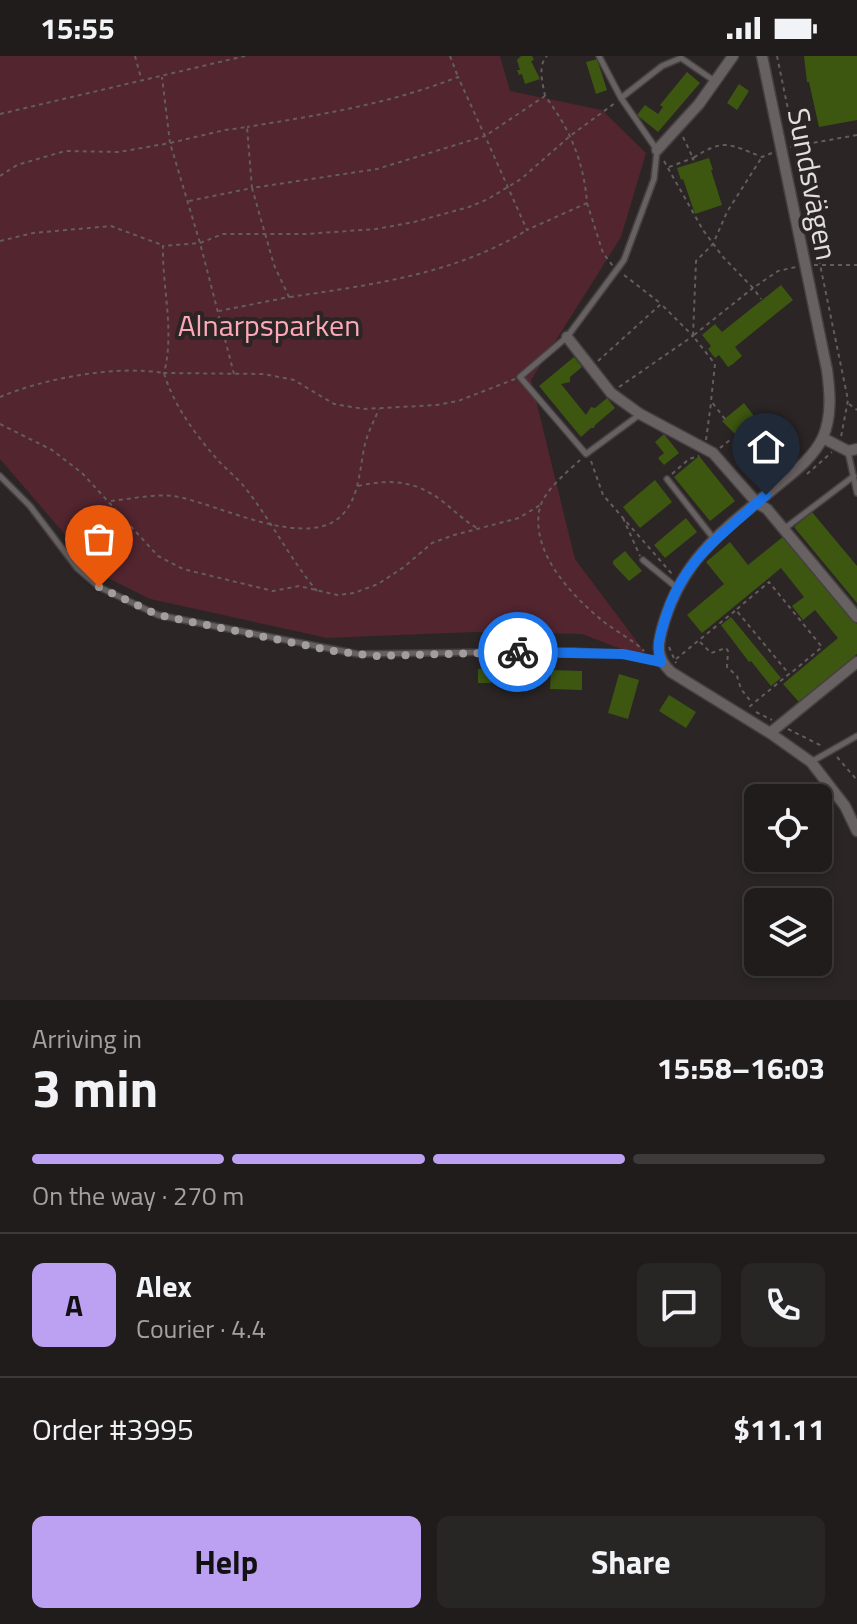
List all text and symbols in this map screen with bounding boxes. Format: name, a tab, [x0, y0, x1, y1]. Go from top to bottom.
text: 15:55	[40, 5, 115, 51]
street label: Sundsvägen	[776, 104, 850, 264]
park label: Alnarpsparken	[178, 302, 360, 348]
pin	[732, 413, 800, 495]
icon: home	[744, 425, 788, 469]
pin	[65, 505, 133, 587]
icon: bag	[77, 517, 121, 561]
courier	[478, 612, 558, 692]
icon: bike	[496, 630, 540, 674]
map controls	[744, 784, 832, 976]
button: locate	[744, 784, 832, 872]
button: layers	[744, 888, 832, 976]
text: Arriving in	[32, 1019, 142, 1058]
text: 15:58–16:03	[657, 1045, 825, 1091]
text: 3 min	[32, 1048, 158, 1127]
text: On the way · 270 m	[32, 1176, 244, 1215]
text: Alex	[136, 1263, 192, 1309]
button: chat	[637, 1263, 721, 1347]
button: phone	[741, 1263, 825, 1347]
text: A	[65, 1282, 83, 1328]
text: Courier · 4.4	[136, 1309, 266, 1348]
text: Order #3995	[32, 1406, 194, 1452]
text: $11.11	[733, 1406, 825, 1452]
button: Help	[32, 1516, 421, 1608]
button: Share	[437, 1516, 825, 1608]

